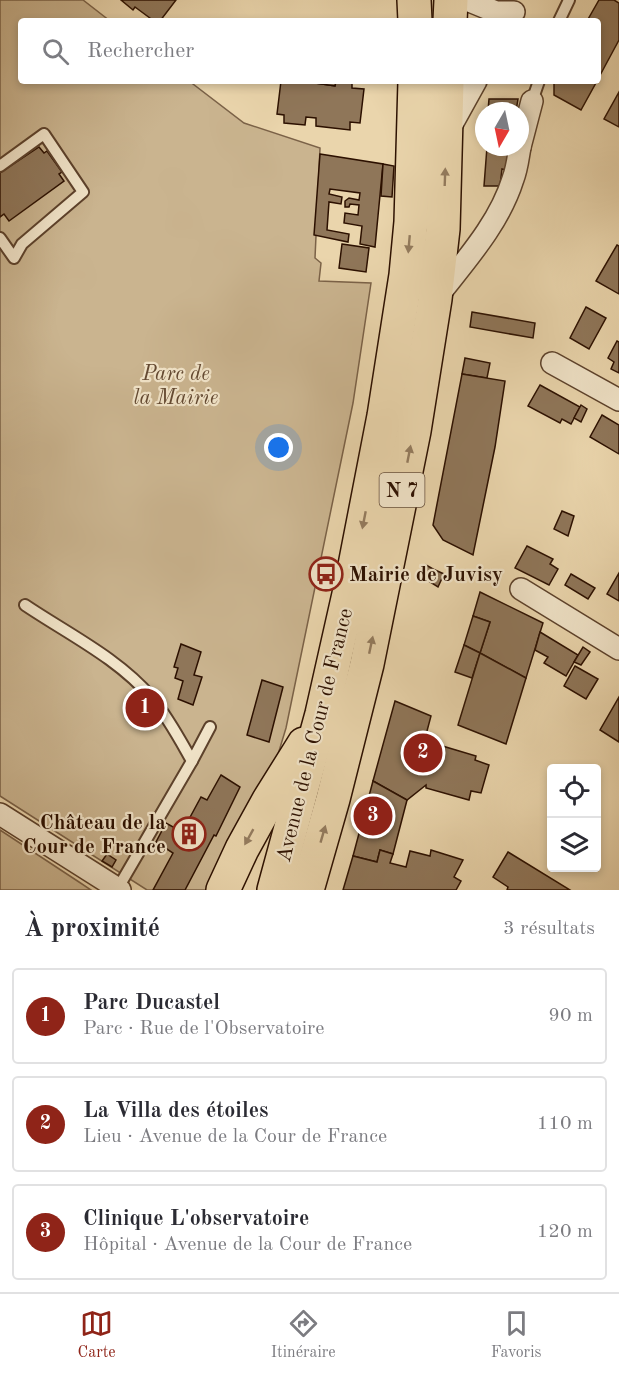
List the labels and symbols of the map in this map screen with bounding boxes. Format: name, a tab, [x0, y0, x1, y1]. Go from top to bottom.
north arrow	[475, 102, 529, 156]
one-way arrow	[440, 168, 449, 187]
one-way arrow	[404, 235, 414, 254]
park label: Parc de la Mairie	[134, 364, 218, 409]
your location	[264, 433, 293, 462]
one-way arrow	[405, 444, 414, 463]
road number: N 7	[380, 473, 424, 507]
one-way arrow	[359, 510, 368, 529]
bus stop icon: Mairie de Juvisy	[308, 556, 344, 592]
place label: Mairie de Juvisy	[349, 565, 503, 586]
street label: Avenue de la Cour de France	[274, 606, 357, 865]
one-way arrow	[367, 635, 376, 654]
pin: 1	[126, 686, 164, 730]
pin: 2	[404, 730, 442, 776]
pin: 3	[354, 794, 392, 838]
place label: Château de la Cour de France	[23, 813, 166, 858]
building icon: Château de la Cour de France	[171, 816, 207, 852]
one-way arrow	[319, 825, 328, 843]
one-way arrow	[244, 828, 254, 845]

